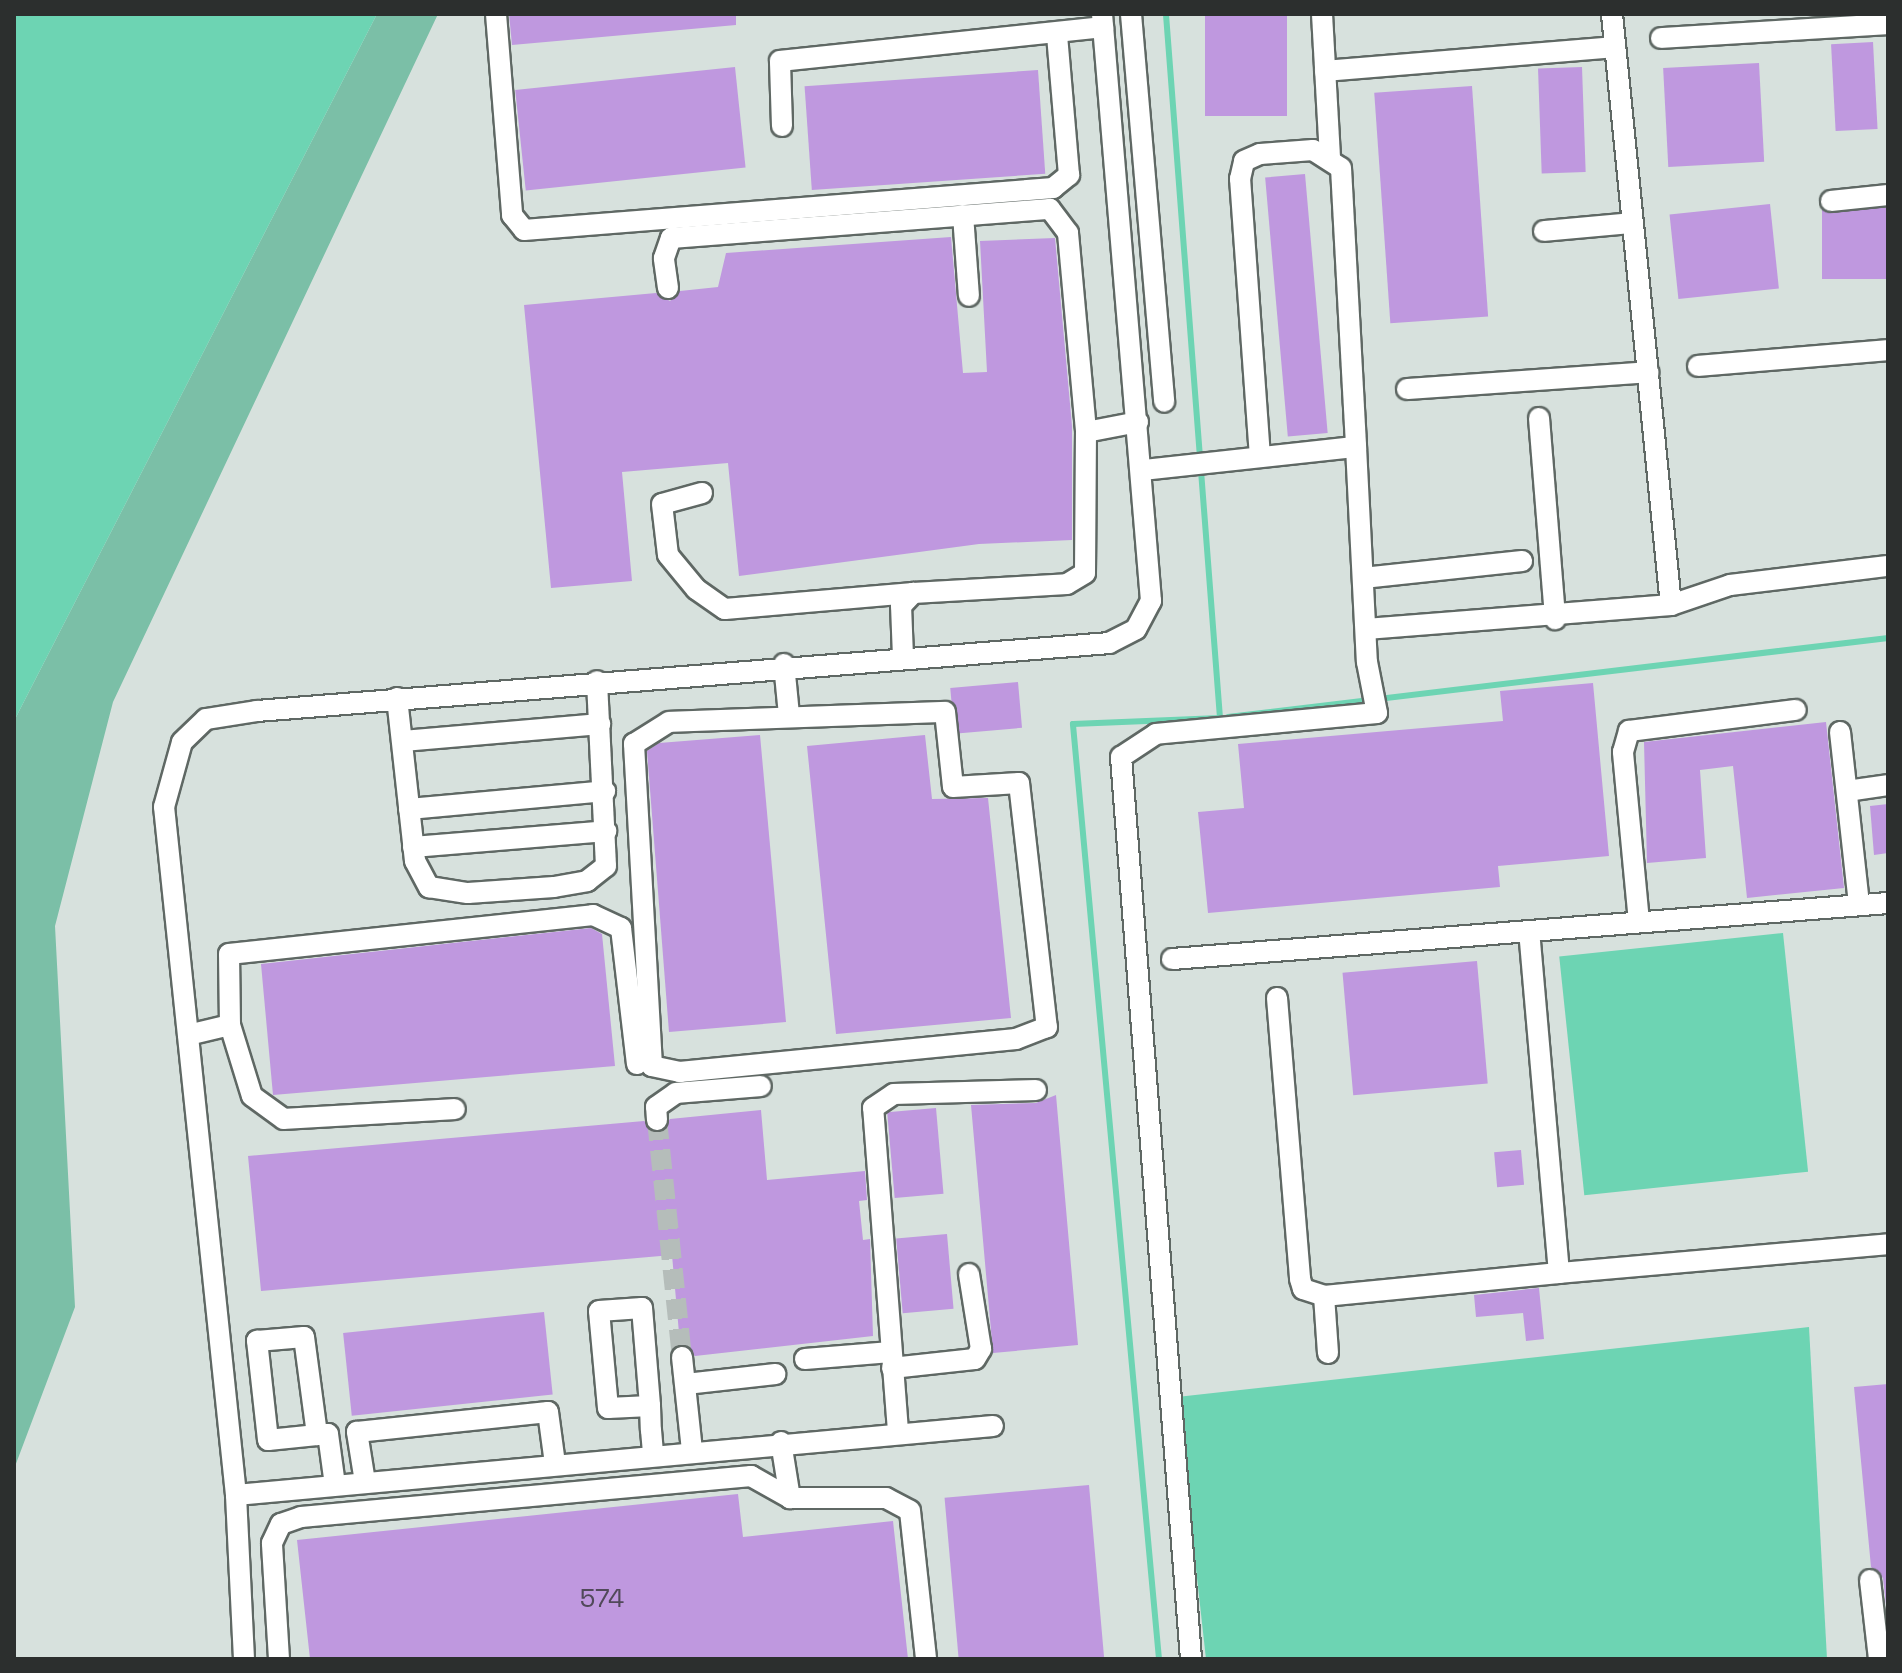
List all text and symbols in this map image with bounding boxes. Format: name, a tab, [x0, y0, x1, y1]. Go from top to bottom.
house number: 574	[580, 1583, 624, 1615]

